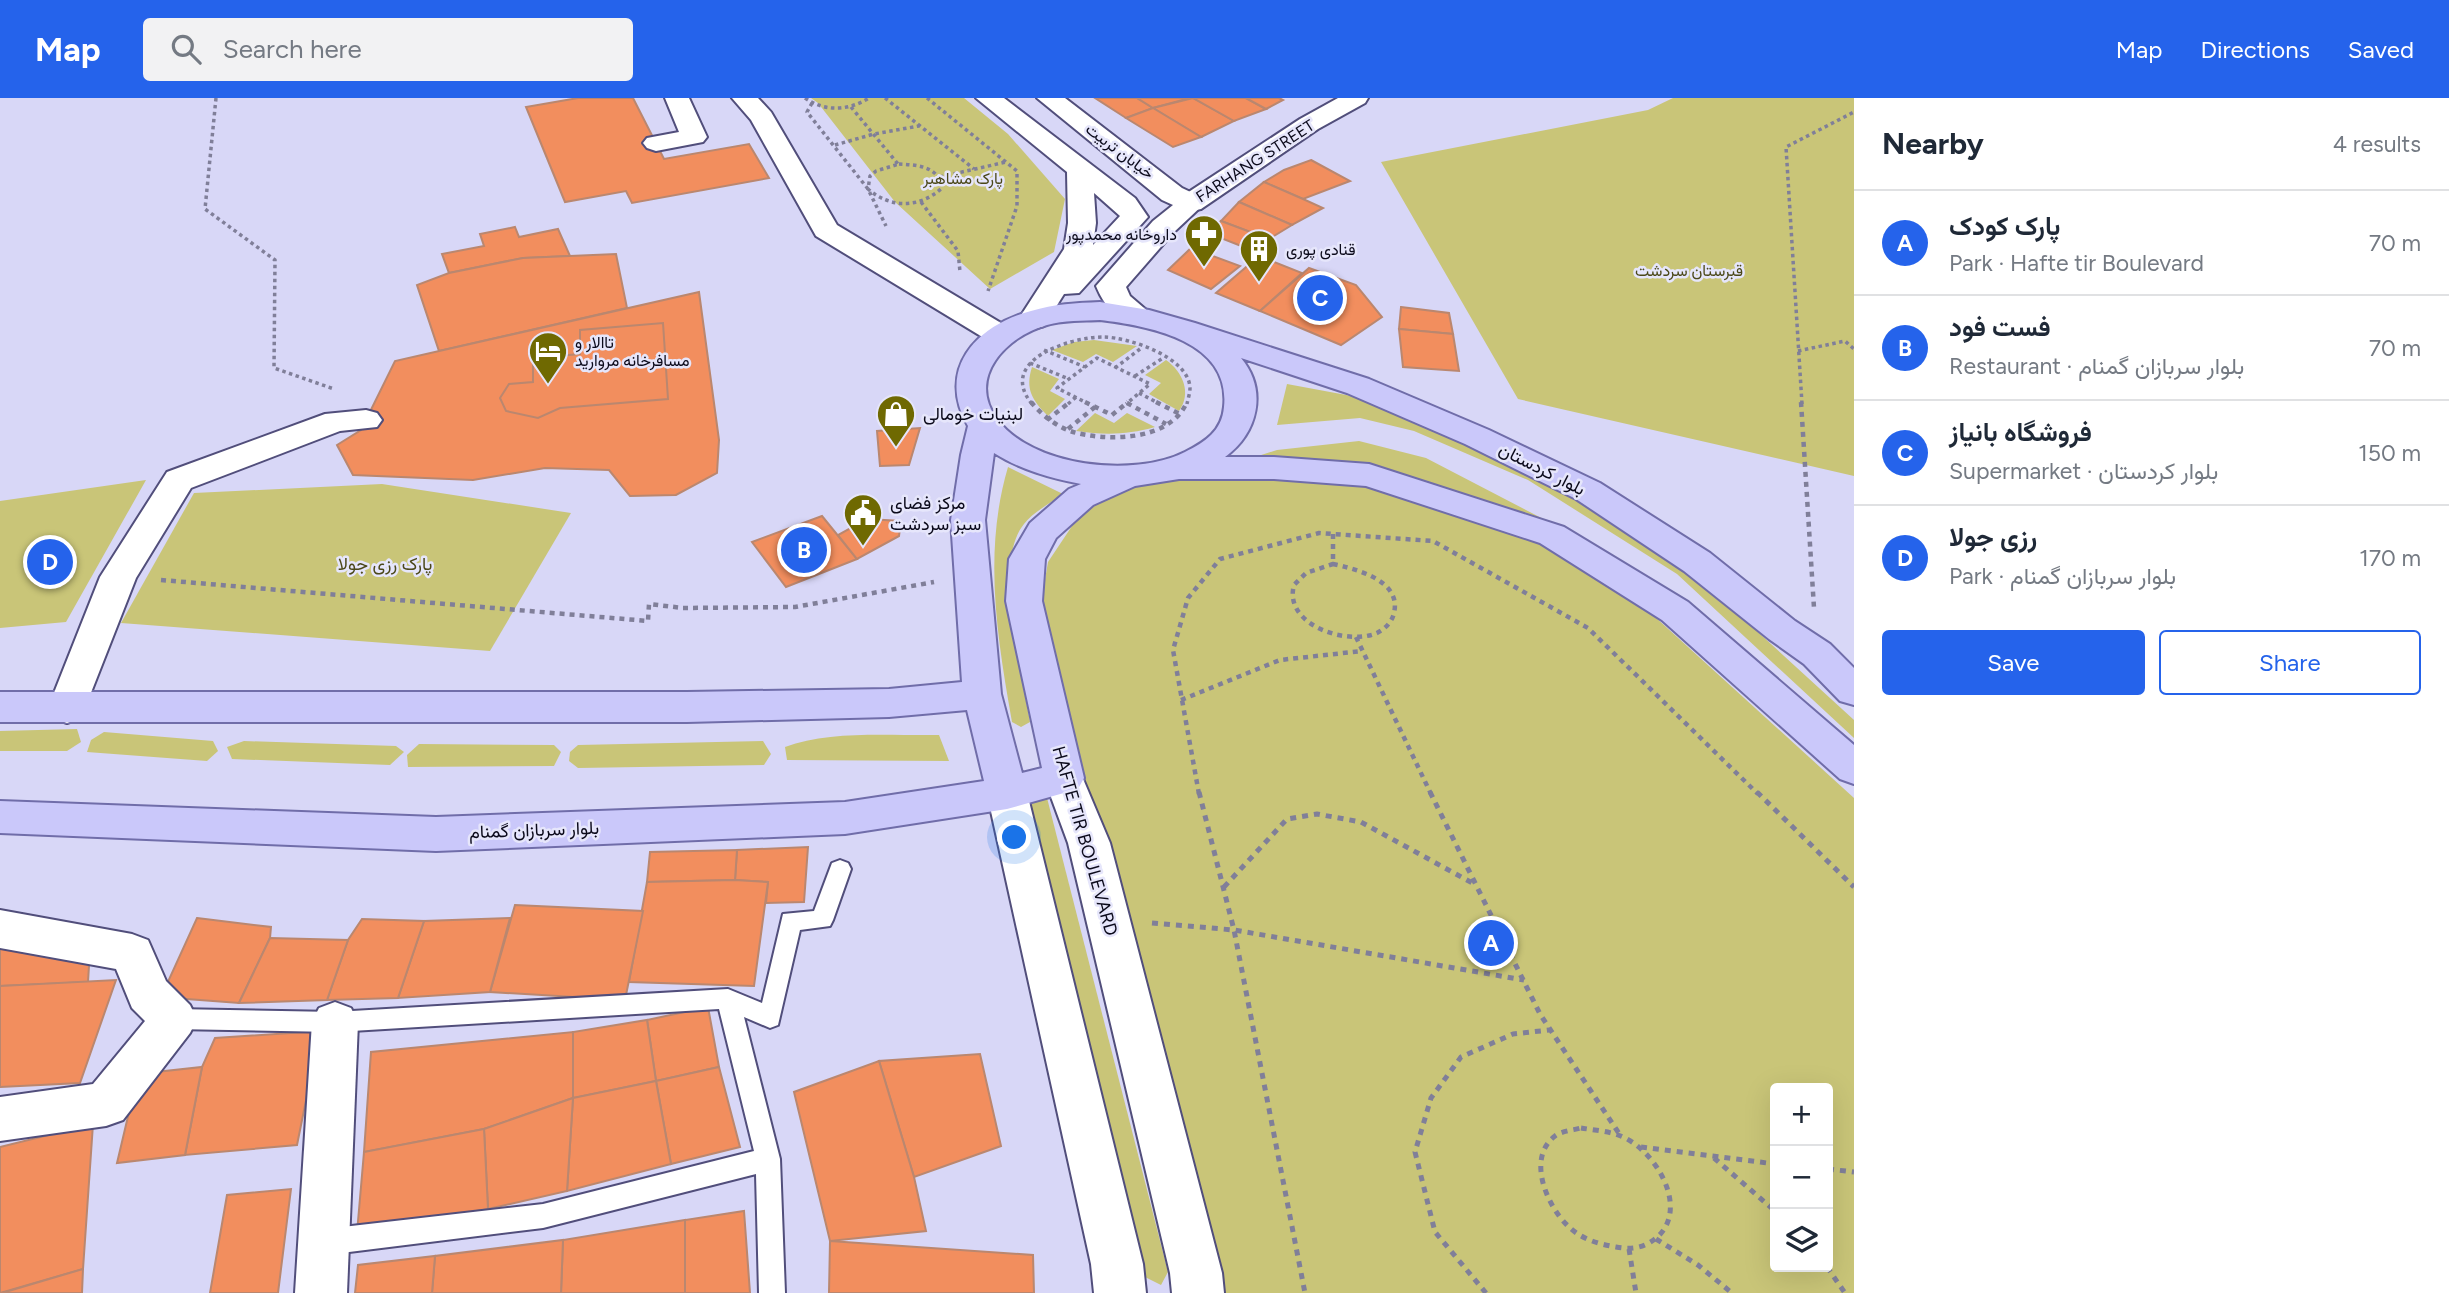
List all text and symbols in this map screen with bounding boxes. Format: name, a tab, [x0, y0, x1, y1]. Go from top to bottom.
search box	[143, 18, 633, 81]
text: Map	[35, 30, 101, 69]
icon: search	[167, 30, 205, 68]
text: Search here	[223, 33, 362, 65]
text: Map	[2116, 35, 2162, 64]
text: Directions	[2200, 35, 2310, 64]
text: Saved	[2348, 35, 2414, 64]
street label: FARHANG STREET	[1192, 116, 1318, 206]
street label: خیابان تربیت	[1082, 119, 1158, 184]
text: Nearby	[1882, 125, 1984, 162]
text: 4 results	[2333, 130, 2421, 158]
park label: پارک مشاهبر	[922, 169, 1003, 190]
text: پارک کودک	[1949, 210, 2060, 242]
pharmacy icon: داروخانه محمدپور	[1183, 213, 1225, 268]
place label: داروخانه محمدپور	[1065, 225, 1177, 246]
building icon: قنادی پوری	[1238, 228, 1280, 283]
text: A	[1897, 229, 1913, 257]
text: 70 m	[2369, 229, 2421, 257]
place label: قنادی پوری	[1286, 240, 1356, 261]
text: Park · Hafte tir Boulevard	[1949, 249, 2204, 277]
park label: قبرستان سردشت	[1635, 261, 1743, 281]
pin: C	[1297, 272, 1343, 324]
text: فست فود	[1949, 311, 2051, 343]
hotel icon: تاالار و مسافرخانه مروارید	[527, 330, 569, 385]
place label: تاالار و مسافرخانه مروارید	[575, 333, 689, 371]
text: B	[1898, 334, 1912, 362]
text: 70 m	[2369, 334, 2421, 362]
text: Restaurant · بلوار سربازان گمنام	[1949, 352, 2244, 380]
shop icon: لبنیات خومالی	[875, 393, 917, 448]
place label: لبنیات خومالی	[923, 403, 1023, 425]
text: فروشگاه بانیاز	[1949, 416, 2092, 448]
street label: بلوار کردستان	[1495, 438, 1589, 500]
text: C	[1897, 439, 1913, 467]
text: 150 m	[2358, 439, 2421, 467]
text: Supermarket · بلوار کردستان	[1949, 457, 2218, 485]
public building icon: مرکز فضای سبز سردشت	[842, 492, 884, 547]
place label: مرکز فضای سبز سردشت	[890, 492, 981, 535]
text: رزی جولا	[1949, 521, 2037, 553]
pin: B	[781, 524, 827, 576]
pin: D	[27, 536, 73, 588]
text: D	[1897, 544, 1913, 572]
text: 170 m	[2359, 544, 2421, 572]
park label: پارک رزی جولا	[338, 553, 432, 576]
text: Park · بلوار سربازان گمنام	[1949, 562, 2176, 590]
button: Save	[1882, 630, 2145, 695]
button: Share	[2159, 630, 2421, 695]
street label: HAFTE TIR BOULEVARD	[1047, 744, 1123, 938]
street label: بلوار سربازان گمنام	[469, 817, 599, 844]
your location	[997, 820, 1031, 854]
pin: A	[1468, 917, 1514, 969]
map controls	[1770, 1083, 1833, 1272]
button: +	[1770, 1083, 1833, 1146]
button: −	[1770, 1146, 1833, 1209]
button: layers	[1770, 1209, 1833, 1272]

